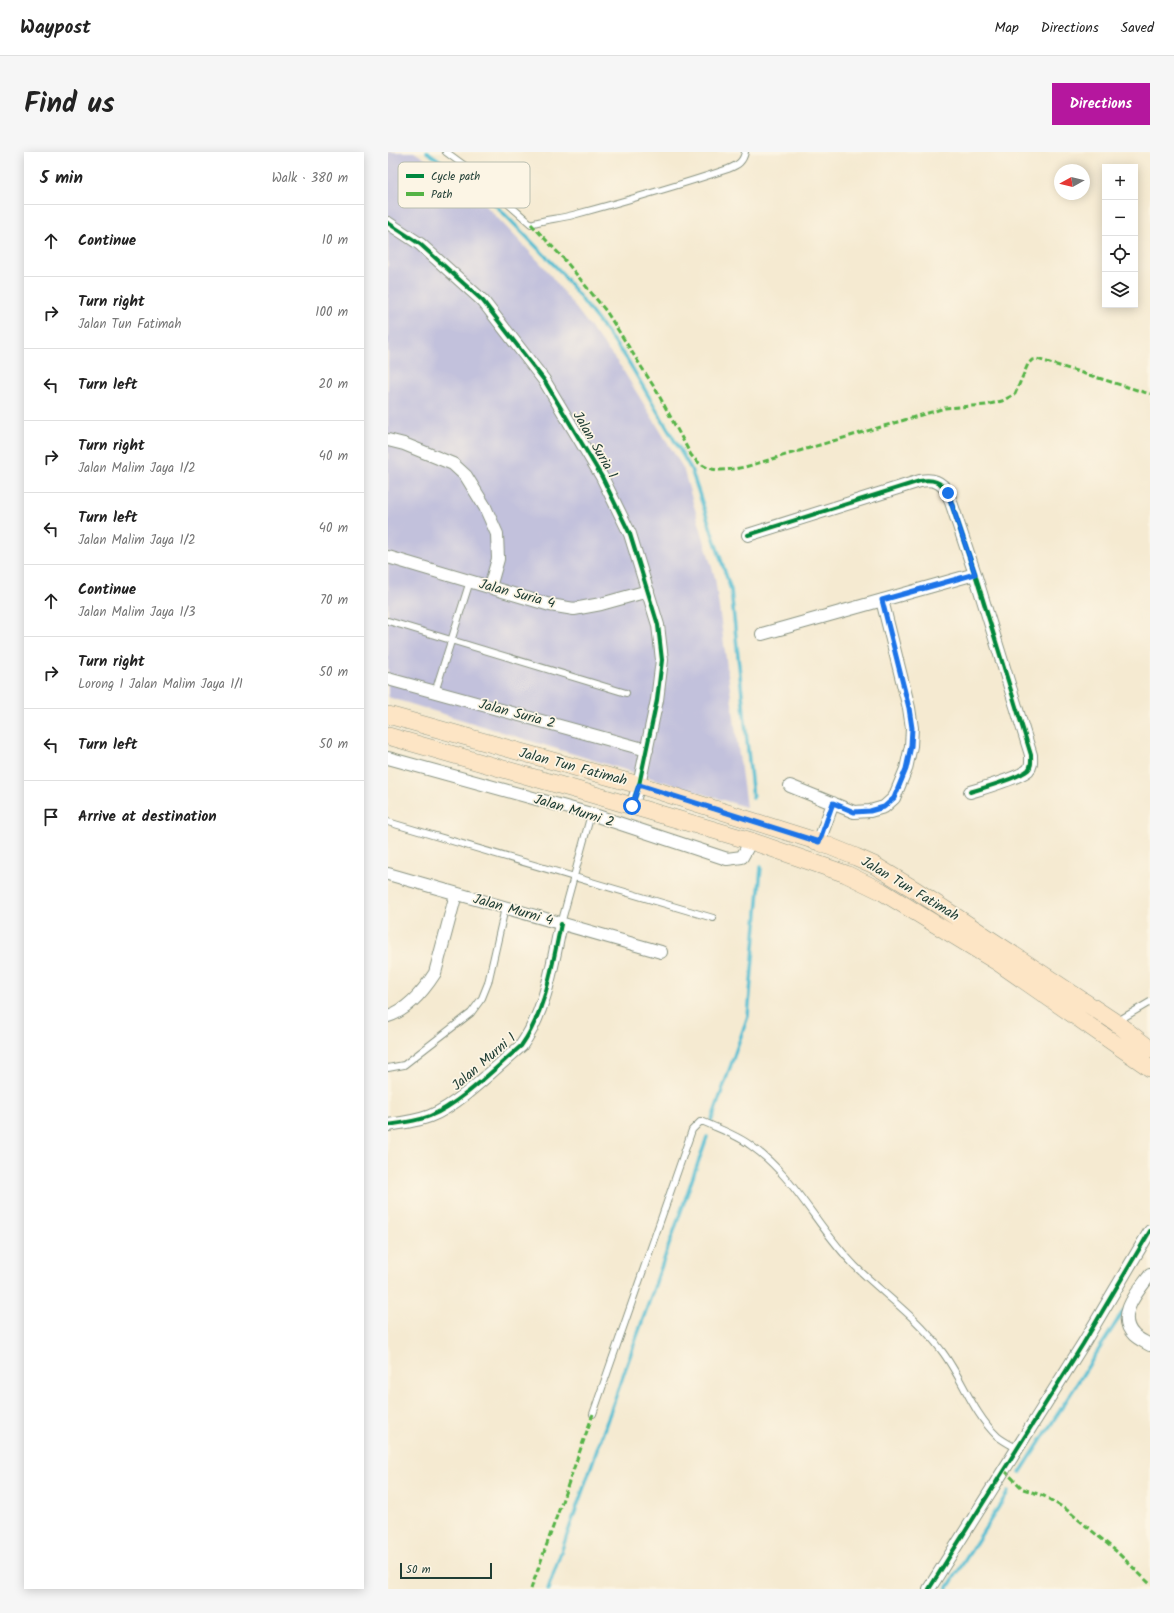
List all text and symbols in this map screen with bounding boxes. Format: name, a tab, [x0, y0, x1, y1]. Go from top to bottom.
text: Waypost	[20, 13, 91, 43]
text: Map	[994, 17, 1019, 39]
text: Directions	[1041, 17, 1099, 39]
text: Saved	[1121, 17, 1154, 39]
text: Find us	[24, 82, 115, 127]
button: Directions	[1052, 83, 1150, 125]
legend	[398, 162, 530, 208]
north arrow	[1054, 164, 1090, 200]
map controls	[1102, 164, 1138, 308]
button: +	[1102, 164, 1138, 200]
text: 5 min	[40, 165, 83, 192]
text: Walk · 380 m	[272, 168, 348, 189]
text: Cycle path	[431, 168, 480, 186]
text: Path	[431, 186, 452, 204]
button: −	[1102, 200, 1138, 236]
text: Continue	[78, 229, 136, 253]
icon: ahead	[40, 230, 62, 252]
text: 10 m	[322, 230, 348, 251]
button: locate	[1102, 236, 1138, 272]
button: layers	[1102, 272, 1138, 308]
text: Turn right	[78, 290, 145, 314]
icon: right	[40, 302, 62, 324]
text: 100 m	[315, 302, 348, 323]
text: Jalan Tun Fatimah	[78, 314, 181, 335]
text: Turn left	[78, 373, 138, 397]
icon: left	[40, 374, 62, 396]
text: 20 m	[318, 374, 348, 395]
street label: Jalan Suria 1	[567, 407, 623, 483]
text: Turn right	[78, 434, 145, 458]
icon: right	[40, 446, 62, 468]
text: 40 m	[319, 446, 348, 467]
text: Jalan Malim Jaya 1/2	[78, 458, 196, 479]
route end	[939, 484, 957, 502]
text: Turn left	[78, 506, 138, 530]
icon: left	[40, 518, 62, 540]
text: 40 m	[319, 518, 348, 539]
text: Jalan Malim Jaya 1/2	[78, 530, 196, 551]
street label: Jalan Suria 4	[476, 573, 558, 615]
text: Continue	[78, 578, 136, 602]
icon: ahead	[40, 590, 62, 612]
text: 70 m	[320, 590, 348, 611]
text: Jalan Malim Jaya 1/3	[78, 602, 196, 623]
text: Turn right	[78, 650, 145, 674]
icon: right	[40, 662, 62, 684]
text: 50 m	[319, 662, 348, 683]
text: Lorong 1 Jalan Malim Jaya 1/1	[78, 674, 243, 695]
street label: Jalan Suria 2	[476, 693, 558, 735]
text: Turn left	[78, 733, 138, 757]
icon: left	[40, 734, 62, 756]
text: 50 m	[319, 734, 348, 755]
street label: Jalan Tun Fatimah	[516, 742, 630, 792]
street label: Jalan Murni 2	[531, 788, 617, 834]
route start	[623, 797, 641, 815]
text: Arrive at destination	[78, 805, 217, 829]
icon: arrive	[40, 806, 62, 828]
street label: Jalan Tun Fatimah	[857, 851, 963, 927]
street label: Jalan Murni 4	[470, 888, 556, 932]
street label: Jalan Murni 1	[447, 1028, 521, 1096]
scale bar	[400, 1561, 492, 1580]
text: 50 m	[406, 1561, 431, 1579]

